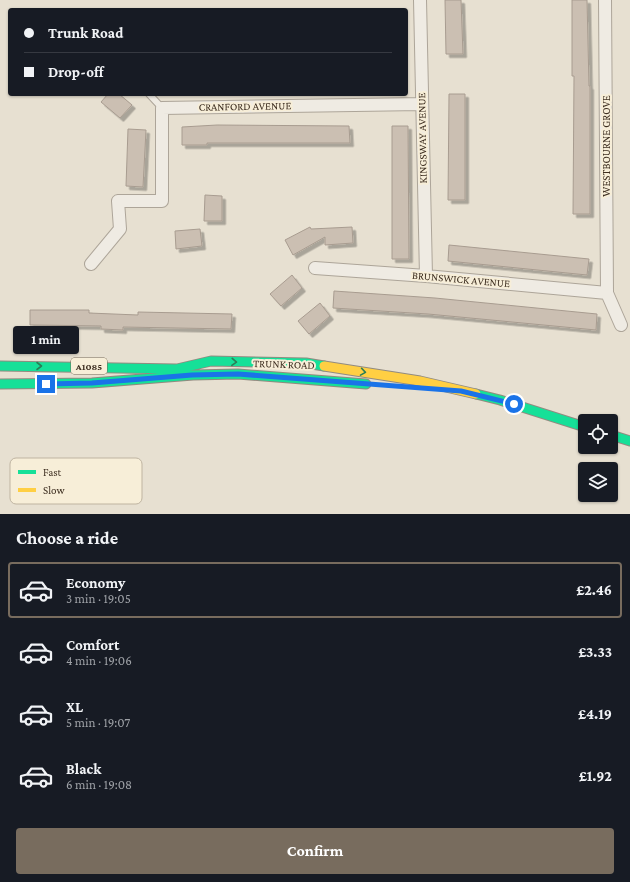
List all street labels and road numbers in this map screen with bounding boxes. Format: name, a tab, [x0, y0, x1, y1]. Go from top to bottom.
street label: KINGSWAY AVENUE	[415, 92, 429, 184]
street label: WESTBOURNE GROVE	[600, 95, 612, 197]
street label: CRANFORD AVENUE	[199, 99, 291, 113]
street label: BRUNSWICK AVENUE	[412, 269, 511, 289]
street label: TRUNK ROAD	[253, 357, 315, 371]
road number: A1085	[71, 358, 107, 374]

